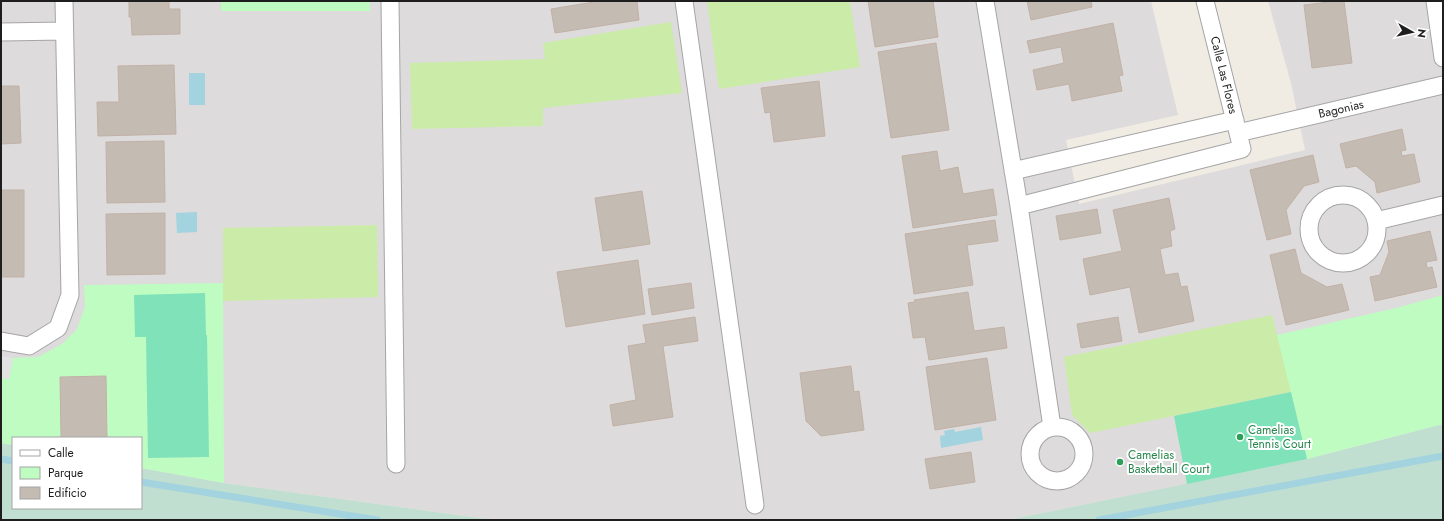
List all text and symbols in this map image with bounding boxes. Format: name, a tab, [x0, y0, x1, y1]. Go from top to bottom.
north arrow	[1392, 12, 1432, 52]
text: N	[1413, 28, 1430, 39]
street label: Calle Las Flores	[1206, 34, 1242, 116]
street label: Bagonias	[1317, 95, 1366, 123]
place label: Camelias Tennis Court	[1248, 421, 1311, 453]
marker: Camelias Tennis Court	[1235, 432, 1245, 442]
legend	[12, 437, 142, 509]
text: Calle	[48, 444, 74, 462]
place label: Camelias Basketball Court	[1128, 446, 1209, 478]
marker: Camelias Basketball Court	[1115, 457, 1125, 467]
text: Parque	[48, 464, 83, 482]
text: Edificio	[48, 484, 87, 502]

